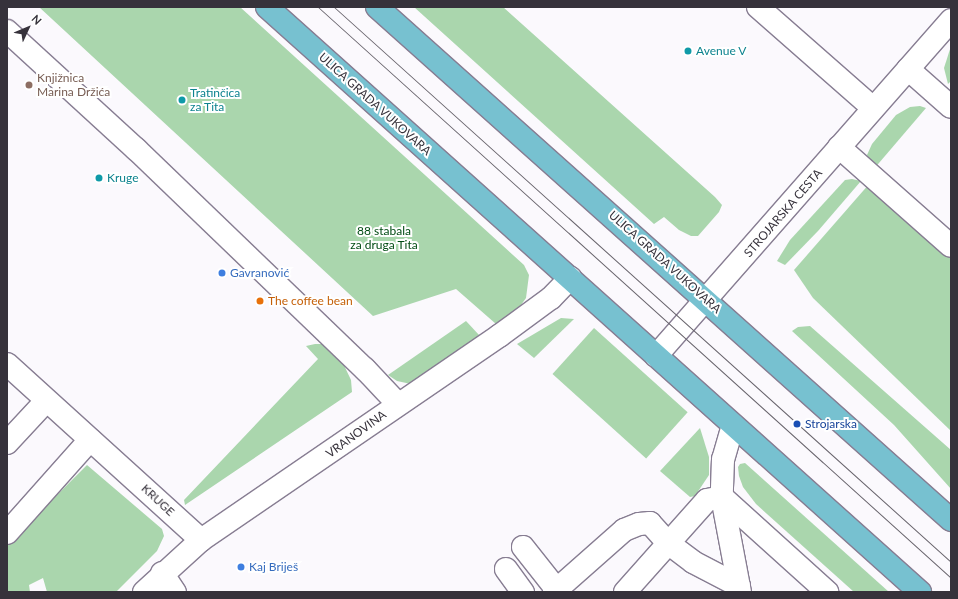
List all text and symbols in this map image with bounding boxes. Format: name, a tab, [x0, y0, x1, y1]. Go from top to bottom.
north arrow	[8, 8, 48, 48]
text: N	[29, 12, 45, 27]
place label: Avenue V	[696, 44, 747, 58]
marker: Avenue V	[683, 46, 693, 56]
street label: ULICA GRADA VUKOVARA	[316, 49, 434, 159]
place label: Knjižnica Marina Držića	[37, 71, 110, 99]
marker: Knjižnica Marina Držića	[24, 80, 34, 90]
place label: Tratinčica za Tita	[190, 86, 240, 114]
marker: Tratinčica za Tita	[177, 95, 187, 105]
street label: STROJARSKA CESTA	[741, 166, 825, 260]
place label: Kruge	[107, 171, 138, 185]
marker: Kruge	[94, 173, 104, 183]
street label: ULICA GRADA VUKOVARA	[606, 207, 724, 317]
park label: 88 stabala za druga Tita	[350, 224, 418, 252]
place label: Gavranović	[230, 266, 289, 280]
marker: Gavranović	[217, 268, 227, 278]
place label: The coffee bean	[268, 294, 353, 308]
marker: The coffee bean	[255, 296, 265, 306]
street label: VRANOVINA	[323, 407, 389, 461]
place label: Strojarska	[805, 417, 857, 431]
marker: Strojarska	[792, 419, 802, 429]
street label: KRUGE	[138, 481, 178, 519]
place label: Kaj Briješ	[249, 560, 298, 574]
marker: Kaj Briješ	[236, 562, 246, 572]

